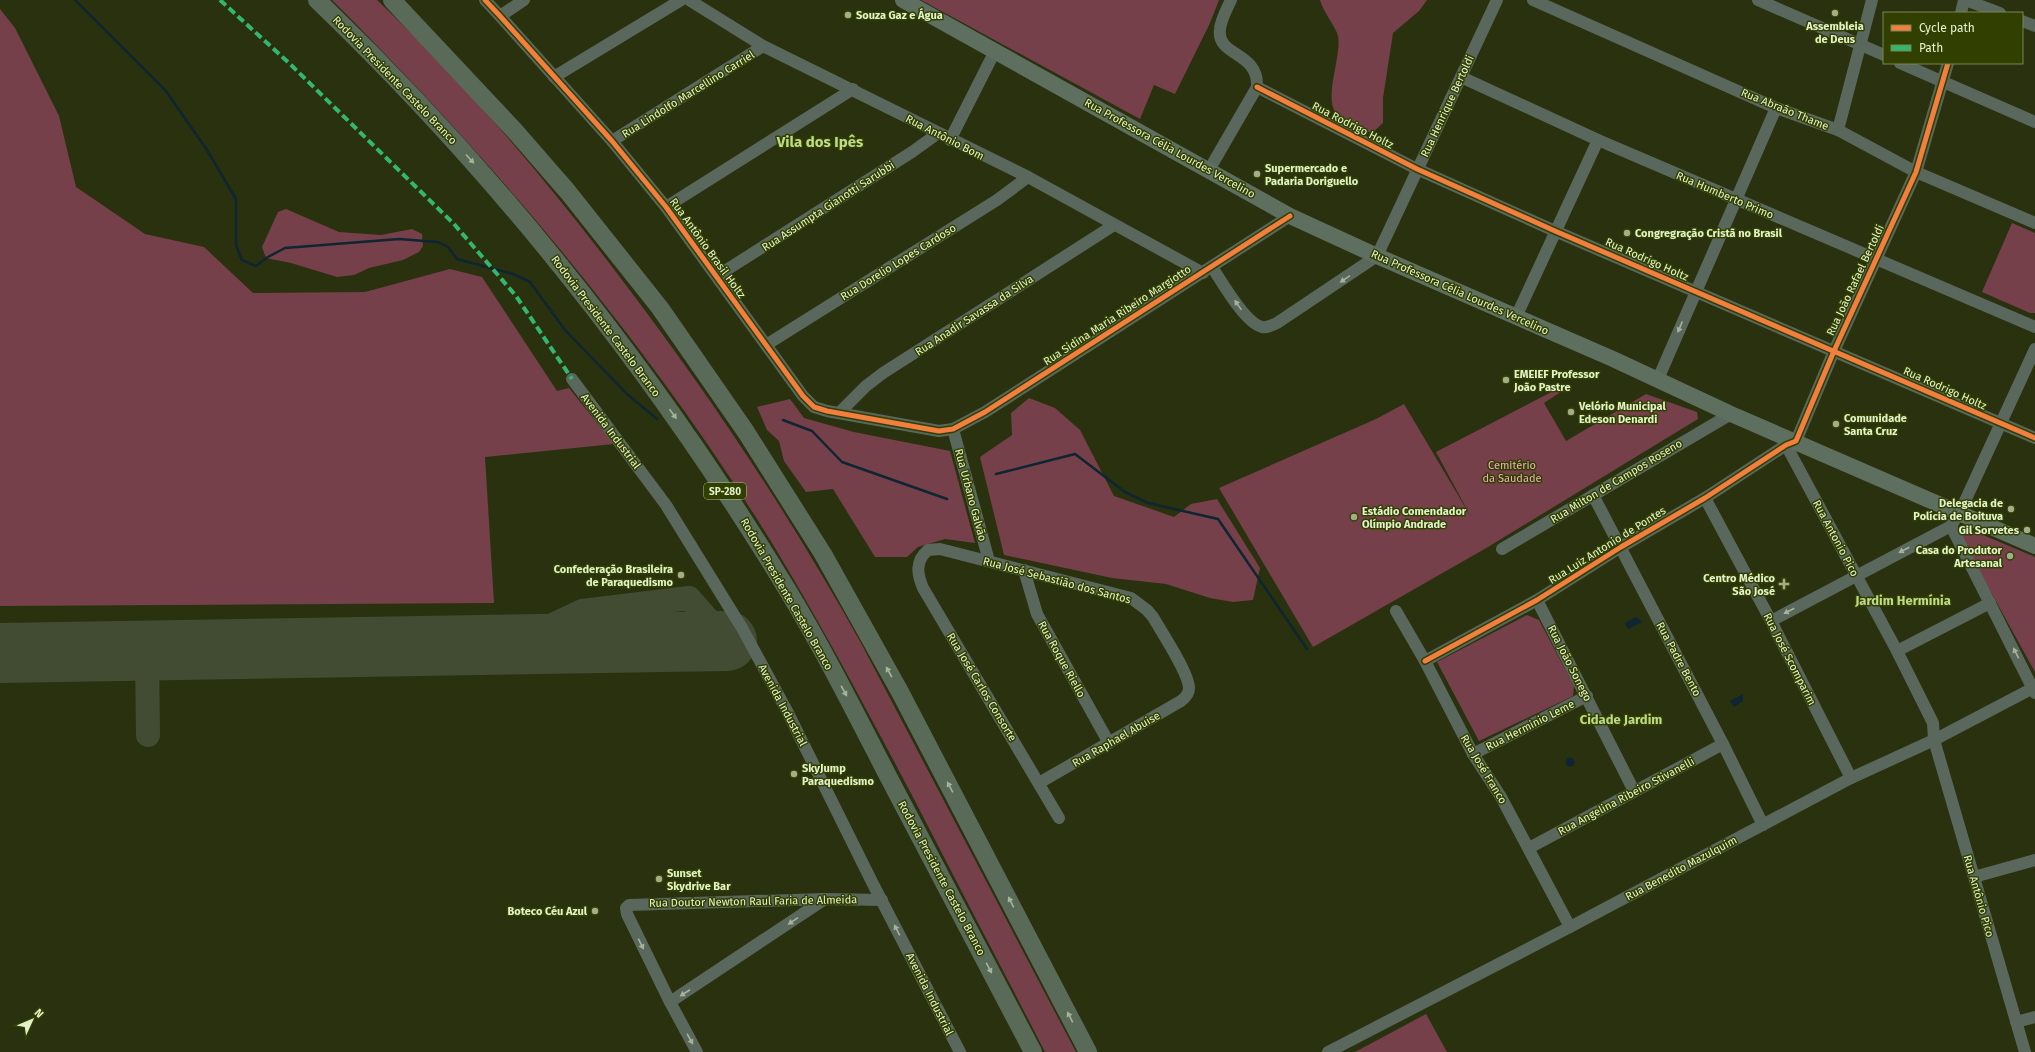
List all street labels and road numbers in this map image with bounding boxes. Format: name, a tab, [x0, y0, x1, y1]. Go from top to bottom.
street label: Rodovia Presidente Castelo Branco	[330, 14, 459, 147]
street label: Rua Lindolfo Marcellino Carriel	[620, 48, 757, 141]
street label: Rua Henrique Bertoldi	[1418, 53, 1477, 159]
street label: Rua Abraão Thame	[1739, 86, 1831, 133]
street label: Rua Professora Célia Lourdes Vercelino	[1082, 96, 1257, 201]
street label: Rua Rodrigo Holtz	[1310, 99, 1396, 152]
street label: Rua Antônio Bom	[903, 112, 986, 163]
street label: Rua Assumpta Gianotti Sarubbi	[760, 159, 897, 254]
street label: Rua Humberto Primo	[1674, 169, 1775, 222]
street label: Rua Antônio Brasil Holtz	[667, 196, 748, 301]
street label: Rua Dorelio Lopes Cardoso	[838, 221, 958, 303]
street label: Rua João Rafael Bertoldi	[1824, 223, 1887, 338]
street label: Rua Rodrigo Holtz	[1603, 235, 1691, 284]
street label: Rua Professora Célia Lourdes Vercelino	[1369, 247, 1551, 338]
street label: Rodovia Presidente Castelo Branco	[548, 253, 663, 399]
street label: Rua Sidina Maria Ribeiro Margiotto	[1041, 263, 1194, 368]
street label: Rua Anadir Savassa da Silva	[913, 272, 1036, 359]
street label: Rua Rodrigo Holtz	[1901, 364, 1989, 413]
street label: Avenida Industrial	[578, 391, 643, 472]
street label: Rua Milton de Campos Roseno	[1548, 437, 1684, 526]
street label: Rua Urbano Galvão	[952, 447, 989, 543]
road number: SP-280	[704, 483, 746, 499]
street label: Rua Antonio Pico	[1810, 498, 1861, 579]
street label: Rua Luiz Antonio de Pontes	[1546, 504, 1668, 587]
street label: Rodovia Presidente Castelo Branco	[738, 516, 835, 672]
street label: Rua José Sebastião dos Santos	[982, 554, 1132, 606]
street label: Rua José Scomparim	[1761, 611, 1818, 708]
street label: Rua Roque Riello	[1035, 619, 1088, 700]
street label: Rua Padre Bento	[1653, 620, 1704, 699]
street label: Rua João Sonego	[1545, 623, 1594, 704]
street label: Rua José Carlos Consorte	[944, 631, 1019, 744]
street label: Avenida Industrial	[755, 662, 810, 748]
street label: Rua Herminio Leme	[1484, 697, 1577, 753]
street label: Rua Raphael Abuise	[1070, 709, 1162, 770]
street label: Rua José Franco	[1458, 732, 1509, 806]
street label: Rua Angelina Ribeiro Stivanelli	[1556, 755, 1697, 838]
street label: Rodovia Presidente Castelo Branco	[895, 799, 988, 958]
street label: Rua Benedito Mazulquim	[1623, 834, 1739, 903]
street label: Rua Antônio Pico	[1961, 854, 1996, 939]
street label: Rua Doutor Newton Raul Faria de Almeida	[649, 893, 857, 910]
street label: Avenida Industrial	[903, 951, 956, 1038]

